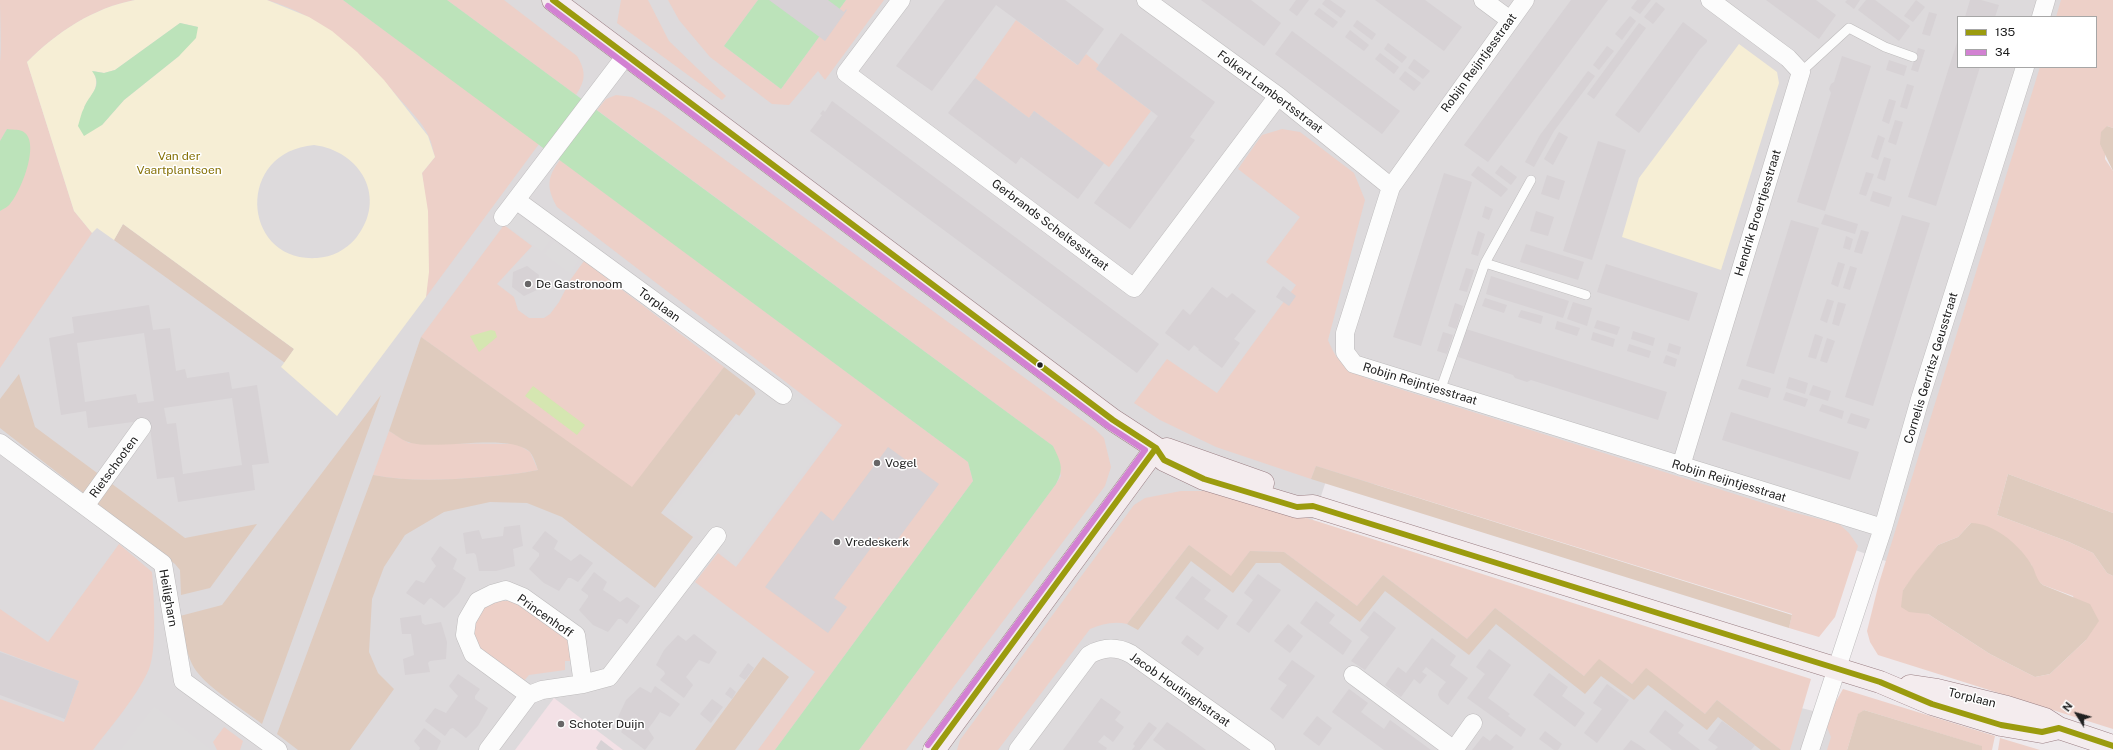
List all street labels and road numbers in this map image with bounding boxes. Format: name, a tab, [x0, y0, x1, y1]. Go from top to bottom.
street label: Robijn Reijntjesstraat	[1438, 11, 1520, 115]
street label: Folkert Lambertsstraat	[1214, 48, 1326, 136]
street label: Hendrik Broertjesstraat	[1732, 148, 1784, 278]
street label: Gerbrands Scheltesstraat	[989, 176, 1111, 274]
street label: Torplaan	[635, 285, 683, 325]
street label: Cornelis Gerritsz Geusstraat	[1901, 291, 1961, 445]
street label: Robijn Reijntjesstraat	[1361, 360, 1479, 408]
street label: Rietschooten	[87, 433, 141, 501]
street label: Robijn Reijntjesstraat	[1670, 457, 1788, 505]
street label: Heiligharn	[156, 568, 180, 628]
street label: Princenhoff	[514, 591, 576, 641]
street label: Jacob Houtinghstraat	[1127, 650, 1233, 730]
street label: Torplaan	[1947, 685, 1997, 711]

